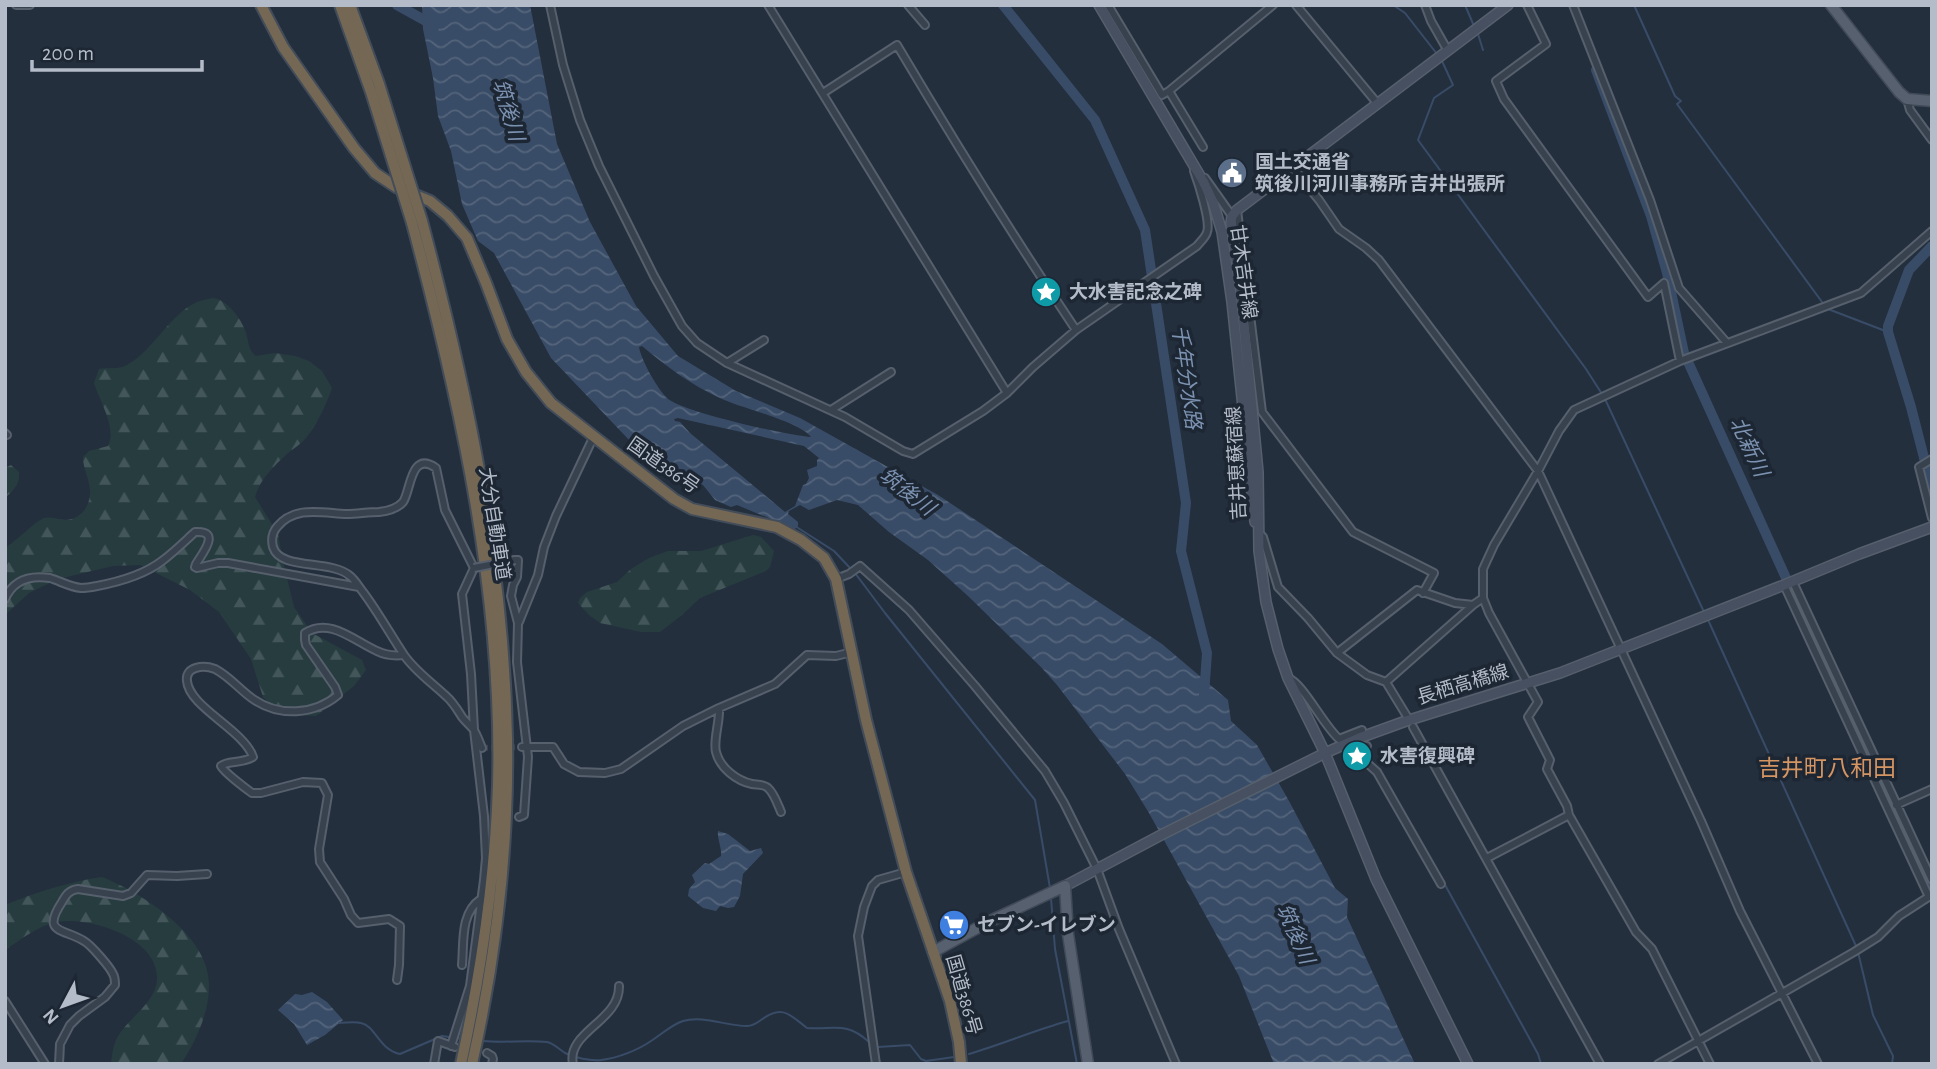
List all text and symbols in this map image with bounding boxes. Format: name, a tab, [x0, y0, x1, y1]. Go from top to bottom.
scale bar	[32, 28, 201, 72]
text: 200 m	[42, 43, 94, 64]
water label: 筑後川	[489, 77, 528, 145]
place label: 国土交通省 筑後川河川事務所 吉井出張所	[1255, 152, 1505, 194]
public building icon: 国土交通省 筑後川河川事務所 吉井出張所	[1215, 156, 1249, 190]
street label: 甘木吉井線	[1227, 223, 1260, 320]
place icon: 大水害記念之碑	[1029, 275, 1063, 309]
place label: 大水害記念之碑	[1069, 282, 1202, 302]
water label: 千年分水路	[1168, 323, 1205, 432]
street label: 吉井恵蘇宿線	[1224, 406, 1249, 520]
water label: 北新川	[1726, 414, 1774, 482]
street label: 国道386号	[624, 434, 703, 498]
water label: 筑後川	[876, 464, 940, 521]
street label: 大分自動車道	[476, 466, 513, 582]
street label: 長栖高橋線	[1414, 661, 1511, 708]
place icon: 水害復興碑	[1340, 739, 1374, 773]
place label: 水害復興碑	[1380, 746, 1475, 766]
district label: 吉井町八和田	[1758, 756, 1896, 781]
water label: 筑後川	[1273, 901, 1319, 969]
supermarket icon: セブン-イレブン	[937, 908, 971, 942]
place label: セブン-イレブン	[977, 914, 1116, 935]
street label: 国道386号	[942, 952, 984, 1037]
north arrow	[28, 971, 98, 1041]
text: N	[40, 1005, 63, 1027]

